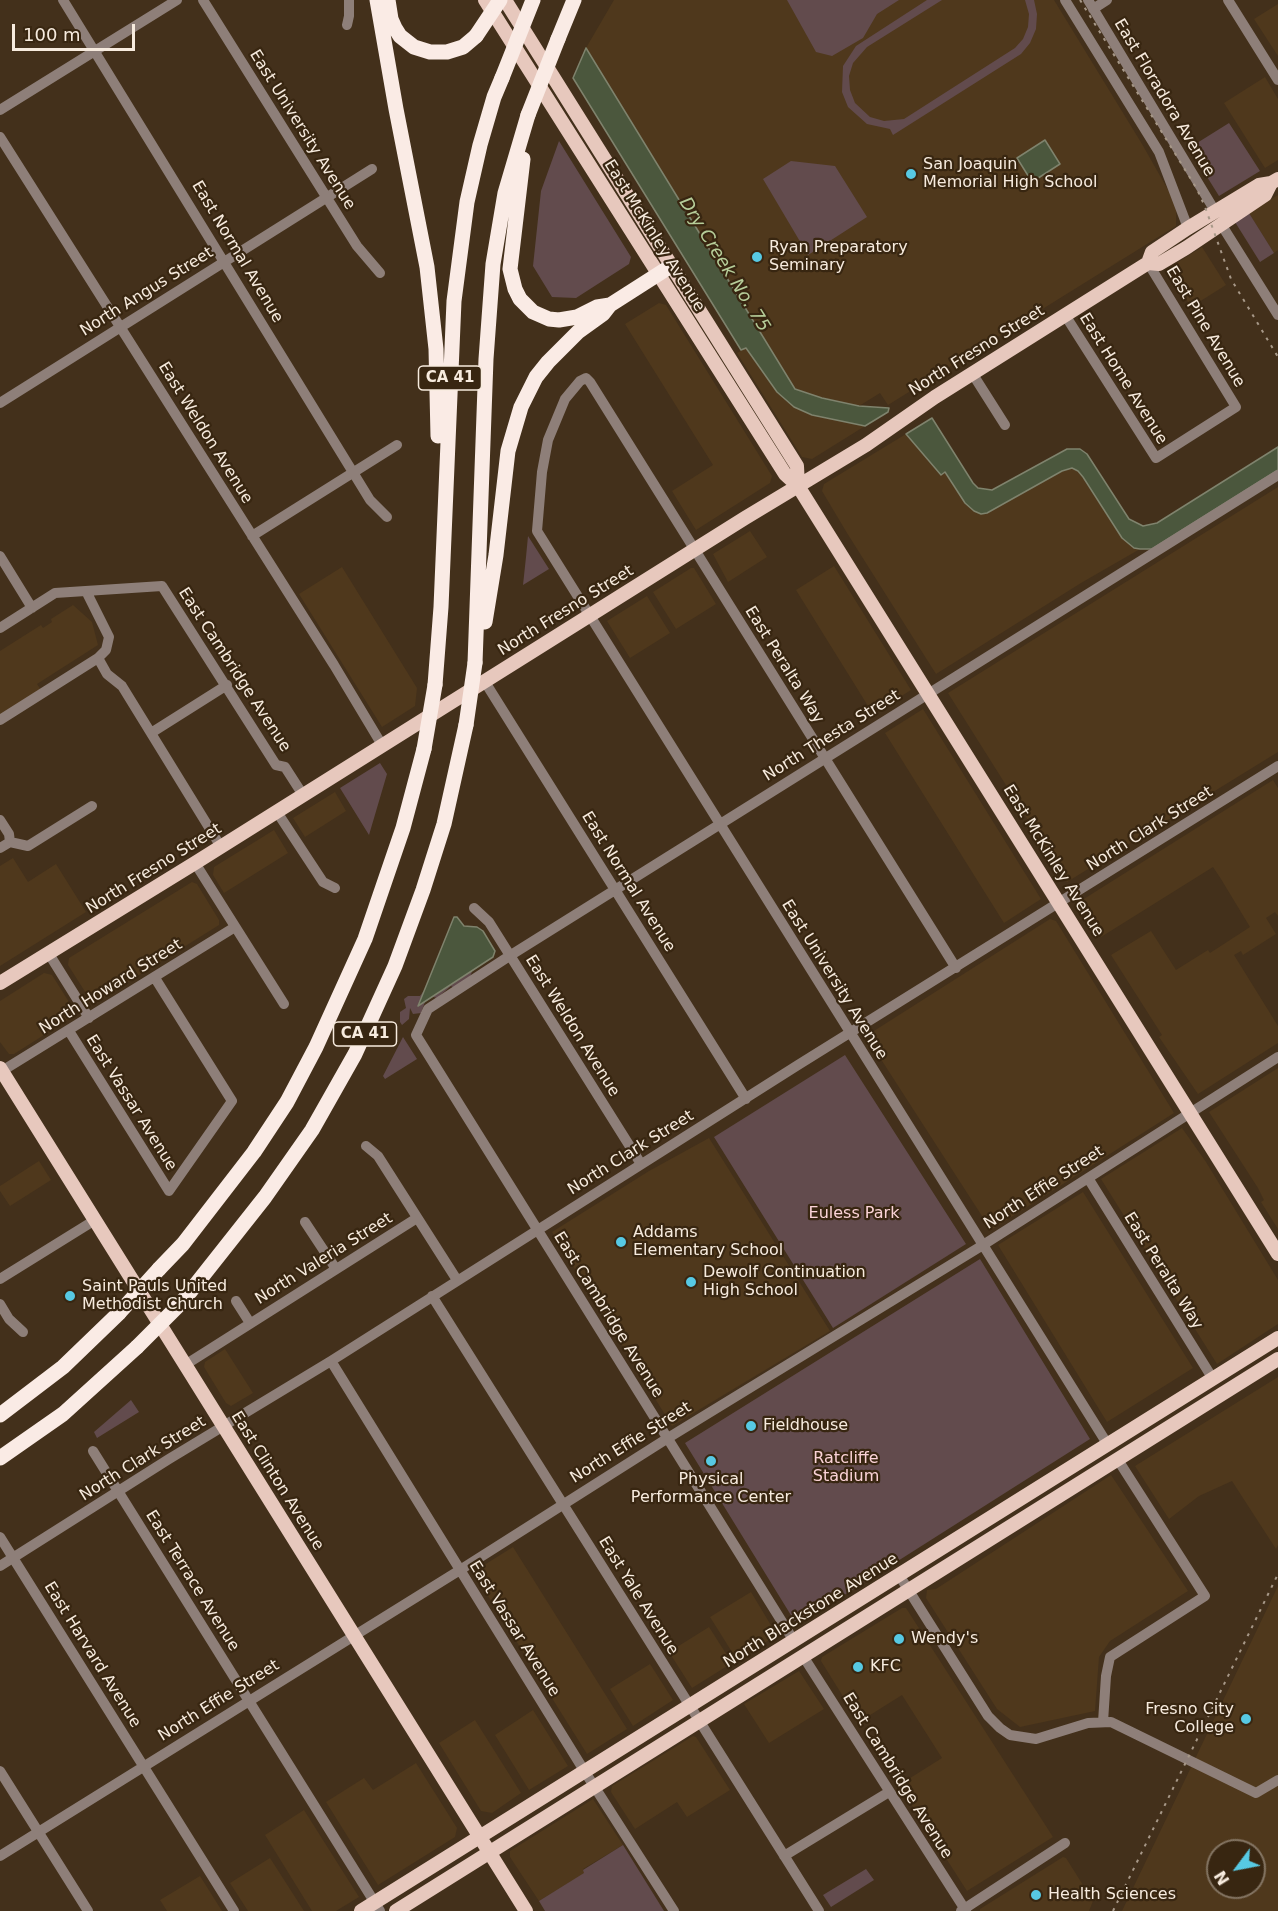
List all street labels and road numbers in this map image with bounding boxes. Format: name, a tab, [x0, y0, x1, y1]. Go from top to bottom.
street label: East Floradora Avenue	[1109, 16, 1219, 180]
street label: East University Avenue	[245, 47, 359, 213]
street label: East McKinley Avenue	[599, 156, 709, 316]
street label: East Normal Avenue	[187, 178, 287, 326]
street label: North Angus Street	[77, 243, 217, 341]
street label: East Pine Avenue	[1161, 263, 1249, 391]
street label: North Fresno Street	[906, 302, 1048, 400]
street label: East Home Avenue	[1075, 310, 1171, 448]
street label: East Weldon Avenue	[154, 359, 256, 507]
road number: CA 41	[418, 366, 482, 390]
street label: North Fresno Street	[495, 562, 637, 660]
street label: East Cambridge Avenue	[174, 584, 294, 756]
street label: East Peralta Way	[740, 603, 828, 727]
street label: North Thesta Street	[760, 686, 904, 786]
street label: East McKinley Avenue	[998, 781, 1108, 941]
street label: North Clark Street	[1084, 782, 1216, 876]
street label: East Normal Avenue	[577, 808, 679, 956]
street label: North Fresno Street	[83, 820, 225, 918]
street label: East University Avenue	[777, 897, 891, 1063]
street label: North Howard Street	[36, 935, 186, 1039]
street label: East Weldon Avenue	[521, 952, 623, 1100]
road number: CA 41	[334, 1022, 397, 1046]
street label: East Vassar Avenue	[81, 1031, 181, 1175]
street label: North Clark Street	[565, 1106, 697, 1200]
street label: North Effie Street	[981, 1142, 1107, 1234]
street label: North Valeria Street	[252, 1209, 396, 1309]
street label: East Peralta Way	[1119, 1209, 1207, 1333]
street label: East Cambridge Avenue	[549, 1228, 667, 1402]
street label: North Effie Street	[567, 1398, 695, 1488]
street label: East Clinton Avenue	[226, 1408, 328, 1554]
street label: North Clark Street	[77, 1412, 209, 1506]
street label: East Terrace Avenue	[141, 1507, 243, 1655]
street label: East Yale Avenue	[594, 1533, 682, 1659]
street label: North Blackstone Avenue	[720, 1549, 902, 1673]
street label: East Vassar Avenue	[464, 1557, 564, 1701]
street label: East Harvard Avenue	[39, 1579, 145, 1731]
street label: North Effie Street	[155, 1656, 283, 1746]
street label: East Cambridge Avenue	[838, 1689, 956, 1863]

